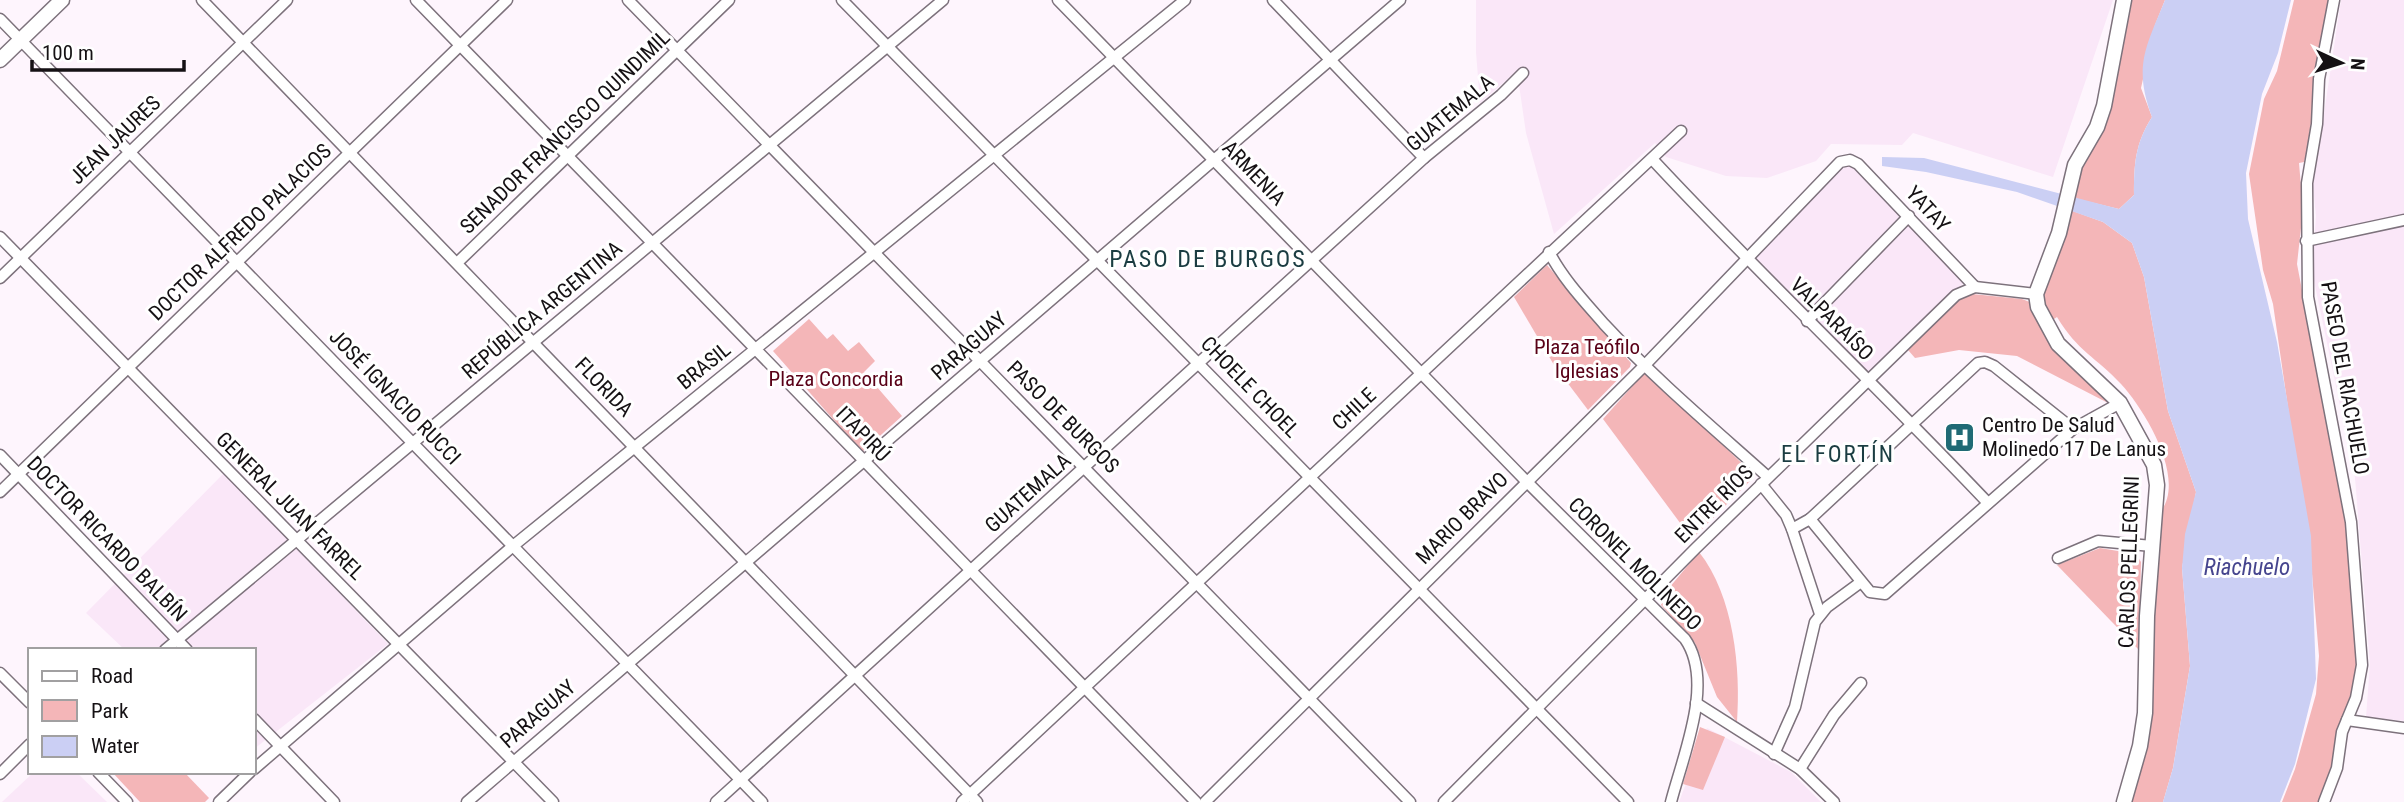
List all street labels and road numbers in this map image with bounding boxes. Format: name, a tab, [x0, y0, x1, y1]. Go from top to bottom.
street label: SENADOR FRANCISCO QUINDIMIL	[455, 25, 675, 239]
street label: GUATEMALA	[1401, 70, 1499, 156]
street label: JEAN JAURES	[65, 91, 165, 189]
street label: ARMENIA	[1218, 136, 1290, 210]
street label: DOCTOR ALFREDO PALACIOS	[144, 139, 336, 325]
street label: YATAY	[1901, 181, 1955, 237]
street label: REPÚBLICA ARGENTINA	[457, 236, 627, 384]
street label: VALPARAÍSO	[1786, 273, 1878, 365]
street label: PASEO DEL RIACHUELO	[2316, 279, 2374, 477]
street label: PARAGUAY	[927, 307, 1011, 385]
street label: JOSÉ IGNACIO RUCCI	[324, 325, 466, 469]
street label: CHOELE CHOEL	[1196, 331, 1304, 443]
street label: BRASIL	[673, 338, 735, 394]
street label: FLORIDA	[570, 353, 638, 421]
street label: PASO DE BURGOS	[1002, 356, 1124, 478]
street label: CHILE	[1327, 383, 1381, 435]
street label: ITAPIRÚ	[831, 402, 895, 466]
street label: GENERAL JUAN FARREL	[211, 427, 369, 585]
street label: GUATEMALA	[980, 448, 1076, 538]
street label: DOCTOR RICARDO BALBÍN	[22, 452, 192, 626]
street label: ENTRE RÍOS	[1670, 460, 1758, 548]
street label: MARIO BRAVO	[1411, 467, 1513, 569]
street label: CARLOS PELLEGRINI	[2114, 475, 2144, 649]
street label: CORONEL MOLINEDO	[1563, 492, 1707, 636]
street label: PARAGUAY	[496, 675, 580, 753]

